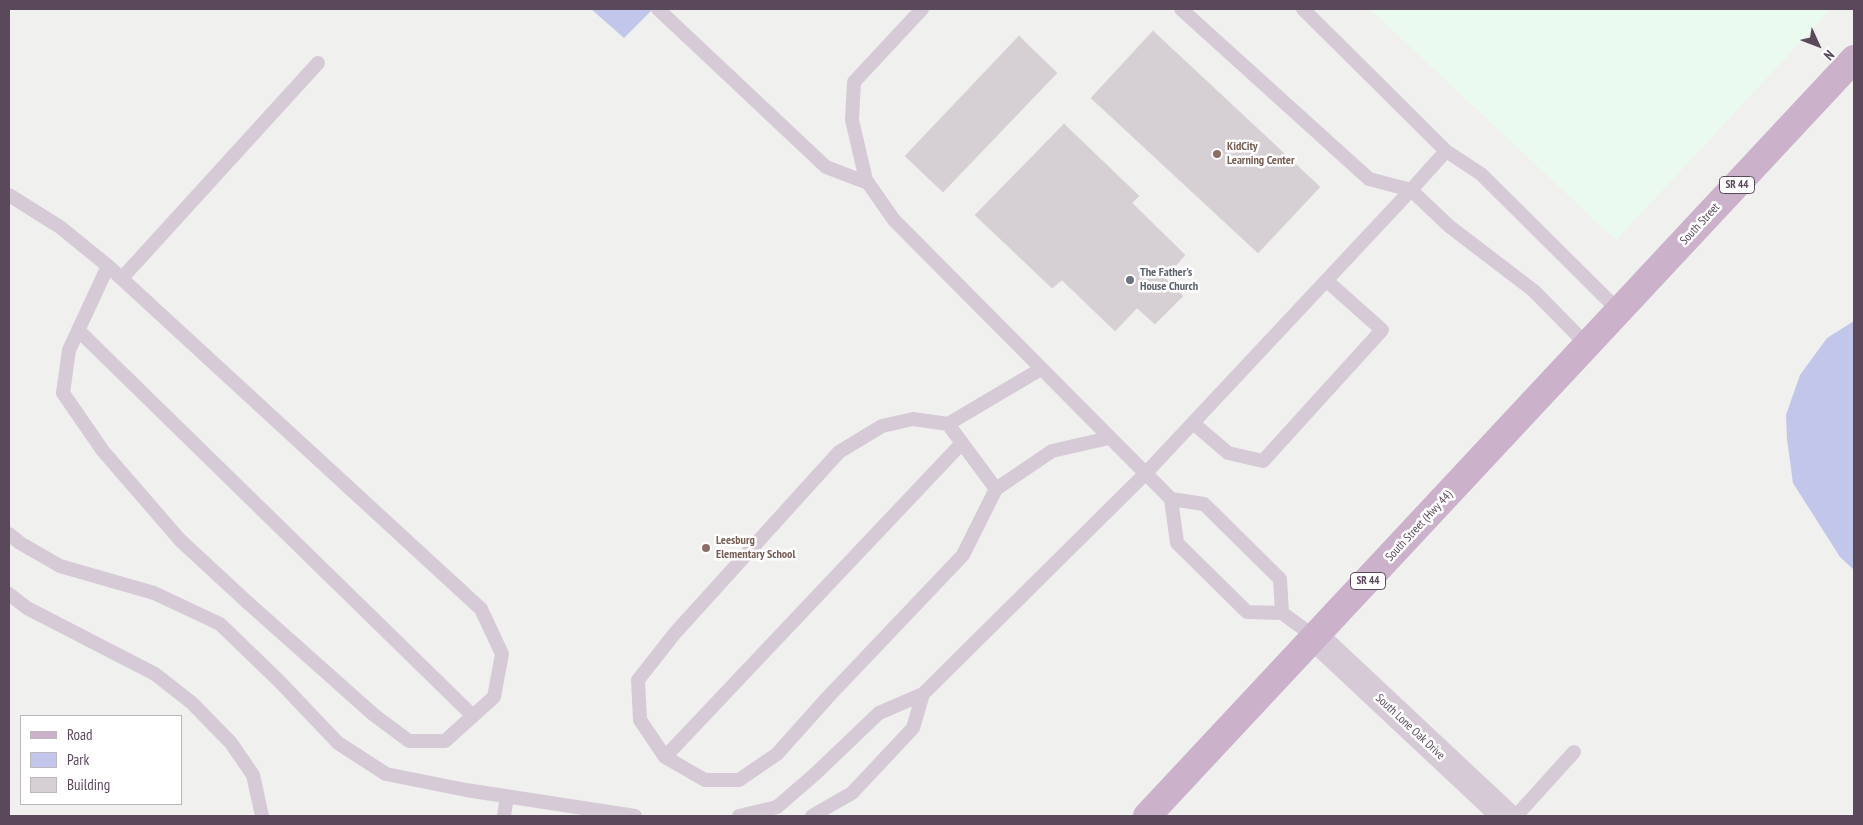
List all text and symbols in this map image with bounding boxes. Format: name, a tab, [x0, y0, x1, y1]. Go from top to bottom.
north arrow	[1793, 20, 1843, 70]
text: N	[1820, 46, 1838, 64]
place label: KidCity Learning Center	[1227, 140, 1294, 168]
marker: KidCity Learning Center	[1211, 148, 1223, 160]
road number: SR 44	[1720, 176, 1754, 194]
street label: South Street	[1677, 200, 1723, 248]
place label: The Father's House Church	[1140, 266, 1198, 294]
marker: The Father's House Church	[1124, 274, 1136, 286]
street label: South Street (Hwy 44)	[1383, 488, 1455, 564]
place label: Leesburg Elementary School	[716, 534, 795, 562]
marker: Leesburg Elementary School	[700, 542, 712, 554]
road number: SR 44	[1350, 572, 1386, 590]
street label: South Lone Oak Drive	[1372, 691, 1448, 763]
legend	[20, 715, 182, 805]
text: Road	[67, 725, 93, 744]
text: Park	[67, 750, 89, 769]
text: Building	[67, 775, 110, 794]

